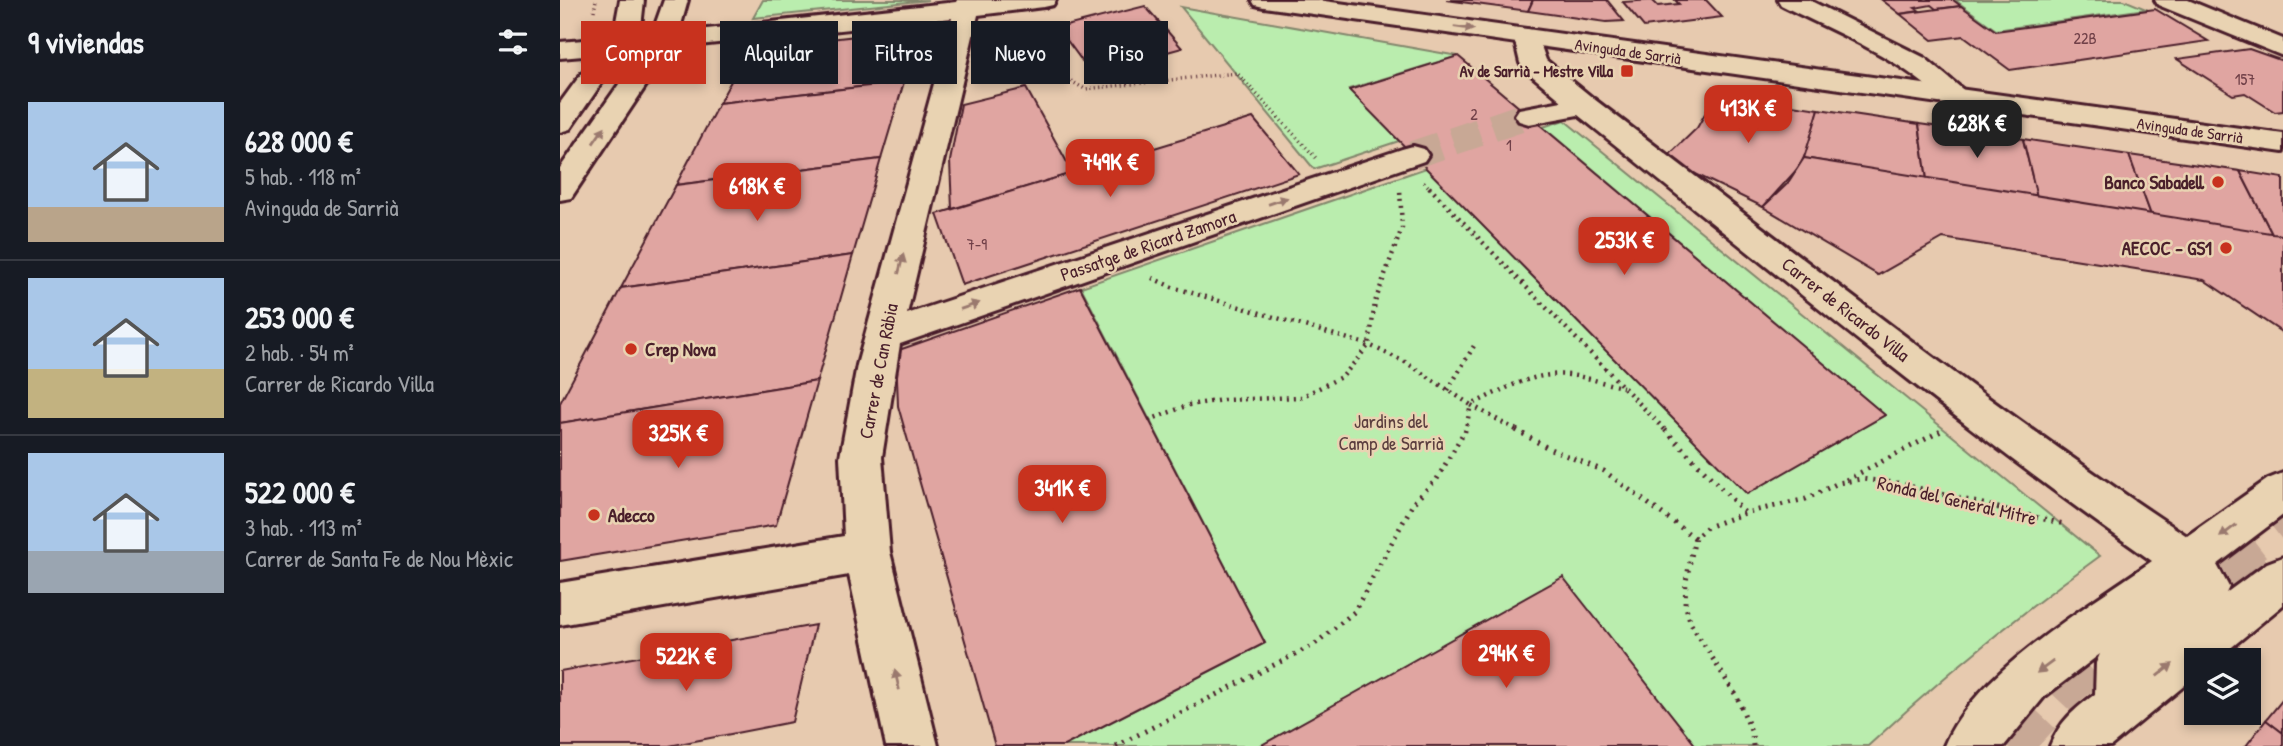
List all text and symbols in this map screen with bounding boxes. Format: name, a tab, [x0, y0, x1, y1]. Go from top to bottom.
chip: Comprar	[581, 21, 706, 84]
chip: Alquilar	[720, 21, 838, 84]
chip: Filtros	[852, 21, 957, 84]
chip: Nuevo	[971, 21, 1070, 84]
chip: Piso	[1084, 21, 1168, 84]
text: 9 viviendas	[28, 22, 144, 62]
icon: filters	[494, 23, 532, 61]
one-way arrow	[1453, 23, 1475, 34]
house number: 22B	[2073, 27, 2097, 49]
street label: Avinguda de Sarrià	[1574, 33, 1682, 69]
place label: Av de Sarrià - Mestre Villa	[1460, 60, 1614, 82]
marker: Av de Sarrià - Mestre Villa	[1619, 63, 1635, 79]
house number: 157	[2235, 68, 2255, 90]
pin: 413K €	[1691, 86, 1805, 145]
text: 413K €	[1720, 92, 1776, 123]
pin: 628K €	[1920, 100, 2034, 160]
house number: 2	[1470, 103, 1478, 125]
text: 628K €	[1948, 107, 2006, 138]
street label: Avinguda de Sarrià	[2136, 112, 2244, 148]
text: 628 000 €	[245, 121, 353, 161]
one-way arrow	[592, 126, 606, 144]
icon: home	[84, 130, 168, 214]
house number: 1	[1506, 134, 1512, 156]
pin: 749K €	[1053, 140, 1167, 199]
text: 749K €	[1082, 146, 1138, 177]
text: 5 hab. · 118 m²	[245, 161, 361, 192]
pin: 618K €	[700, 164, 814, 223]
place label: Banco Sabadell	[2104, 169, 2205, 195]
text: 618K €	[729, 170, 785, 201]
marker: Banco Sabadell	[2210, 174, 2226, 190]
text: Avinguda de Sarrià	[245, 192, 399, 223]
one-way arrow	[1268, 195, 1289, 206]
street label: Passatge de Ricard Zamora	[1057, 203, 1240, 287]
pin: 253K €	[1567, 218, 1681, 277]
text: 253K €	[1594, 224, 1654, 255]
house number: 7-9	[967, 233, 987, 255]
place label: AECOC - GS1	[2122, 235, 2212, 261]
marker: AECOC - GS1	[2218, 240, 2234, 256]
street label: Carrer de Ricardo Villa	[1776, 251, 1916, 368]
one-way arrow	[896, 253, 907, 275]
text: 253 000 €	[245, 297, 354, 337]
street label: Carrer de Can Ràbia	[852, 300, 904, 441]
one-way arrow	[960, 300, 981, 311]
icon: home	[84, 306, 168, 390]
place label: Crep Nova	[645, 336, 716, 363]
text: 2 hab. · 54 m²	[245, 337, 354, 368]
marker: Crep Nova	[623, 341, 639, 357]
text: Carrer de Ricardo Villa	[245, 368, 434, 399]
park label: Jardins del Camp de Sarrià	[1338, 408, 1444, 456]
pin: 325K €	[621, 410, 735, 470]
text: 325K €	[648, 417, 708, 448]
pin: 341K €	[1005, 466, 1119, 525]
street label: Ronda del General Mitre	[1875, 469, 2040, 531]
text: 522 000 €	[245, 472, 354, 512]
text: 341K €	[1034, 472, 1090, 503]
icon: home	[84, 481, 168, 565]
place label: Adecco	[608, 502, 655, 528]
marker: Adecco	[586, 507, 602, 523]
text: 3 hab. · 113 m²	[245, 512, 362, 543]
one-way arrow	[2220, 524, 2238, 539]
text: Carrer de Santa Fe de Nou Mèxic	[245, 543, 513, 574]
pin: 294K €	[1449, 630, 1563, 690]
pin: 522K €	[629, 634, 743, 693]
text: 294K €	[1478, 637, 1534, 668]
text: 522K €	[656, 640, 716, 671]
map controls	[2184, 648, 2261, 725]
button: layers	[2184, 648, 2261, 725]
one-way arrow	[2036, 659, 2054, 673]
one-way arrow	[2155, 663, 2173, 678]
one-way arrow	[891, 668, 902, 690]

